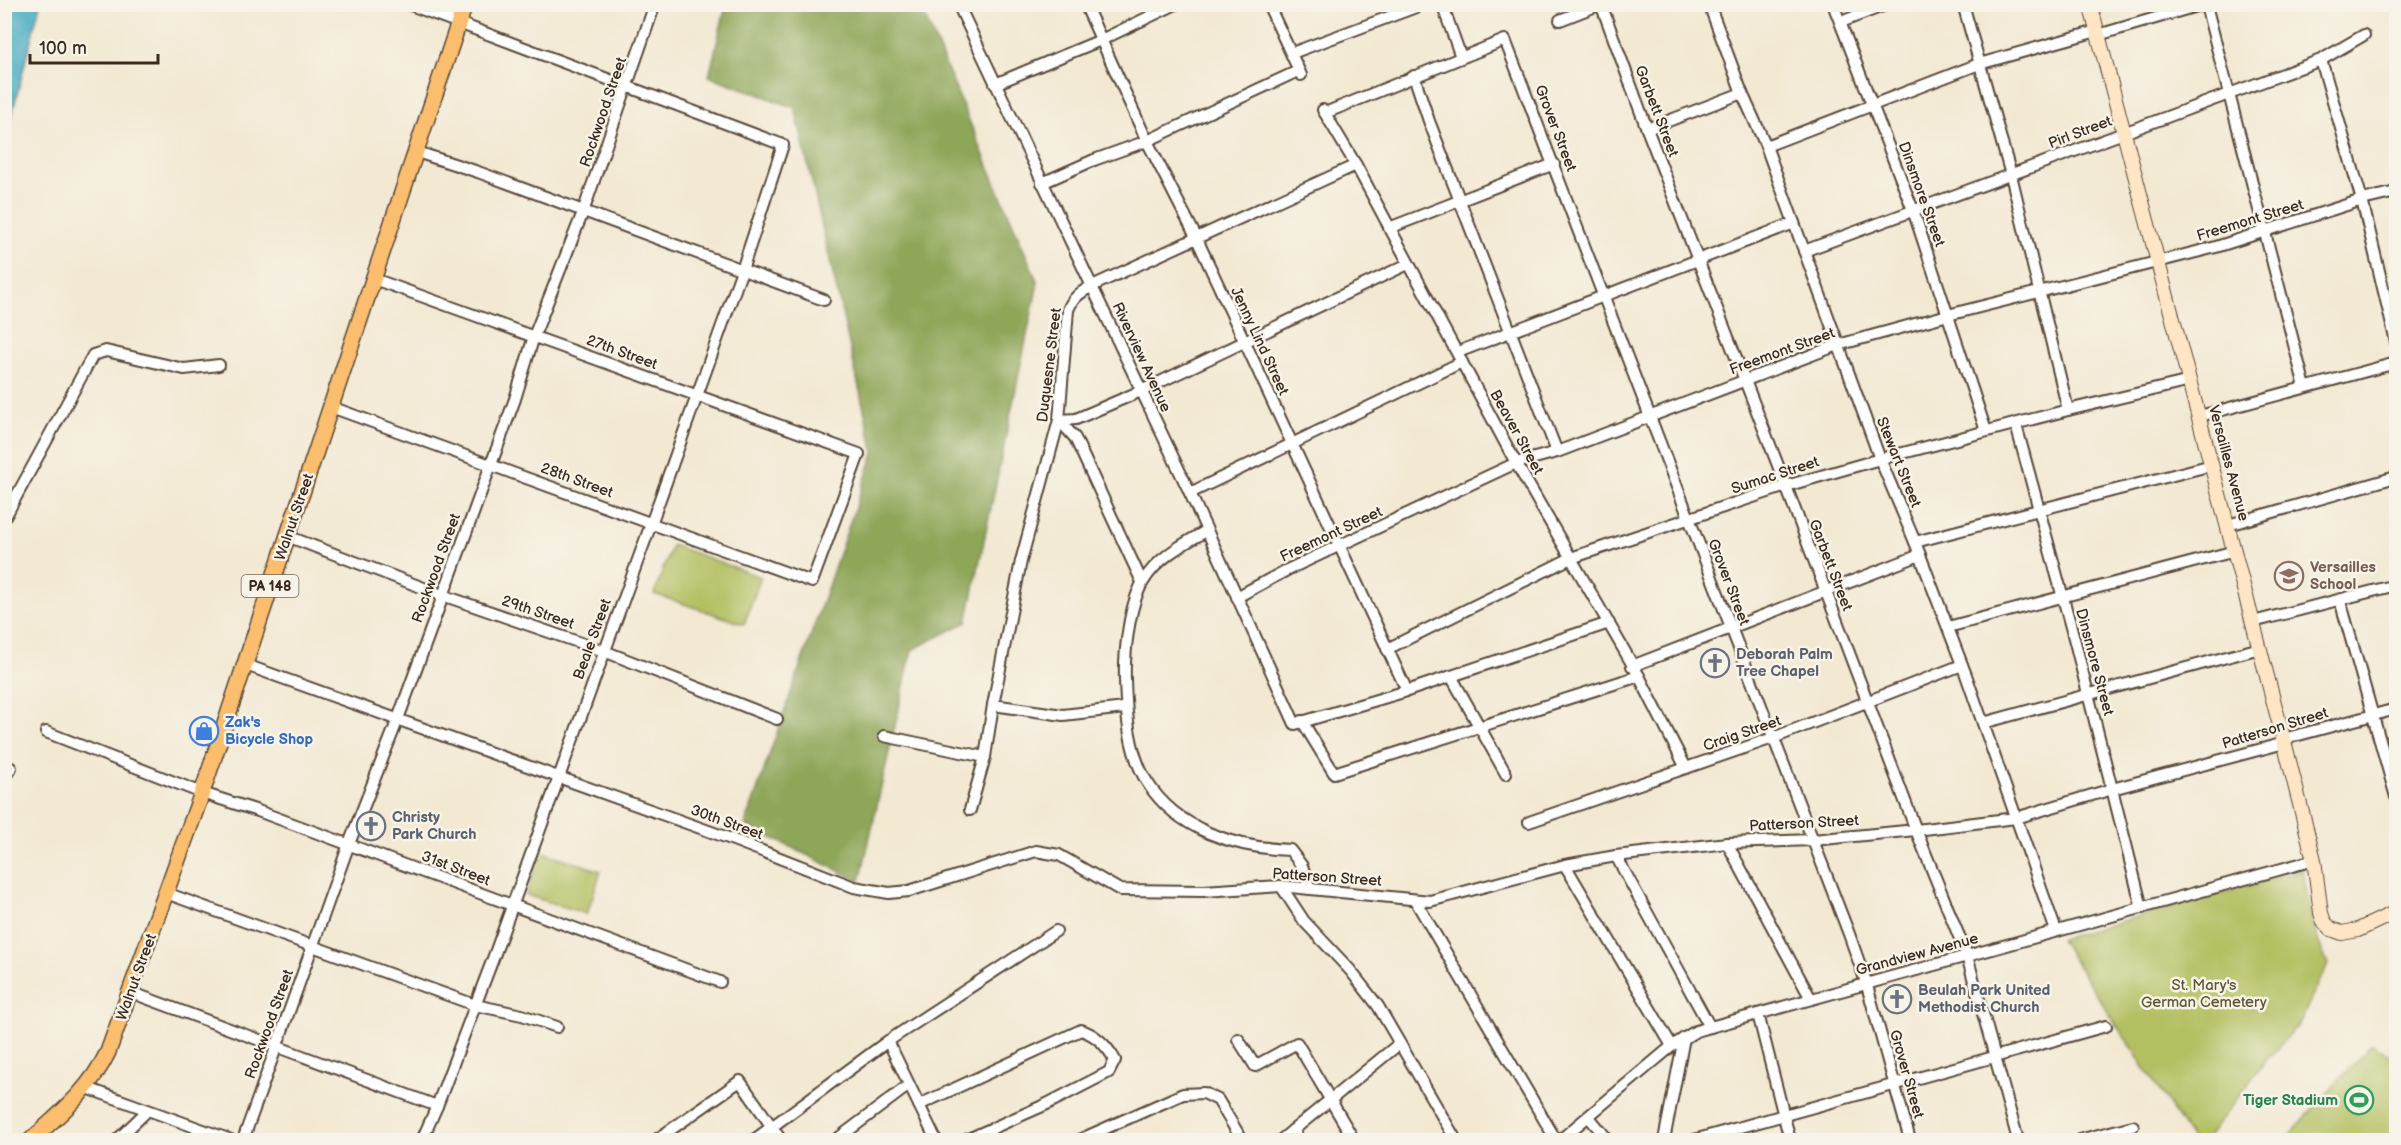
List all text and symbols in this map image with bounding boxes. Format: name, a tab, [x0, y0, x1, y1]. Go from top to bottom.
scale bar	[30, 27, 158, 65]
text: 100 m	[39, 38, 87, 59]
street label: Rockwood Street	[576, 54, 631, 170]
street label: Garbett Street	[1630, 63, 1683, 160]
street label: Grover Street	[1530, 82, 1581, 174]
street label: Pirl Street	[2046, 112, 2115, 153]
street label: Dinsmore Street	[1894, 139, 1949, 250]
street label: Freemont Street	[2194, 195, 2306, 246]
street label: Jenny Lind Street	[1226, 284, 1293, 399]
street label: Riverview Avenue	[1108, 299, 1175, 415]
street label: Duquesne Street	[1033, 306, 1066, 423]
street label: Freemont Street	[1727, 323, 1838, 379]
street label: 27th Street	[584, 331, 660, 374]
street label: Beaver Street	[1485, 387, 1548, 478]
street label: Versailles Avenue	[2204, 403, 2253, 523]
street label: Stewart Street	[1872, 414, 1925, 510]
street label: Sumac Street	[1729, 452, 1822, 499]
street label: 28th Street	[538, 459, 616, 502]
street label: Walnut Street	[271, 471, 318, 563]
street label: Freemont Street	[1277, 502, 1386, 566]
street label: Rockwood Street	[408, 510, 465, 625]
street label: Garbett Street	[1804, 517, 1857, 614]
street label: Grover Street	[1703, 536, 1754, 628]
place label: Versailles School	[2310, 558, 2376, 594]
school or university icon: Versailles School	[2273, 560, 2305, 592]
road number: PA 148	[242, 575, 298, 597]
street label: 29th Street	[499, 591, 577, 634]
street label: Beale Street	[569, 596, 616, 682]
street label: Dinsmore Street	[2071, 606, 2118, 718]
place label: Deborah Palm Tree Chapel	[1736, 645, 1833, 681]
church icon: Deborah Palm Tree Chapel	[1699, 647, 1731, 679]
street label: Patterson Street	[2220, 703, 2331, 754]
street label: Craig Street	[1701, 711, 1784, 756]
place label: Zak's Bicycle Shop	[225, 713, 314, 749]
shop icon: Zak's Bicycle Shop	[188, 715, 220, 747]
street label: 30th Street	[688, 801, 766, 845]
place label: Christy Park Church	[392, 808, 476, 844]
church icon: Christy Park Church	[355, 810, 387, 842]
street label: Patterson Street	[1749, 811, 1860, 836]
street label: 31st Street	[419, 847, 493, 890]
street label: Patterson Street	[1272, 864, 1383, 891]
street label: Grandview Avenue	[1854, 929, 1981, 980]
street label: Walnut Street	[112, 931, 161, 1023]
street label: Rockwood Street	[241, 966, 298, 1081]
park label: St. Mary's German Cemetery	[2141, 976, 2267, 1012]
place label: Beulah Park United Methodist Church	[1918, 981, 2050, 1017]
church icon: Beulah Park United Methodist Church	[1881, 983, 1913, 1015]
street label: Grover Street	[1885, 1028, 1928, 1121]
sports icon: Tiger Stadium	[2343, 1084, 2375, 1116]
place label: Tiger Stadium	[2243, 1091, 2338, 1110]

